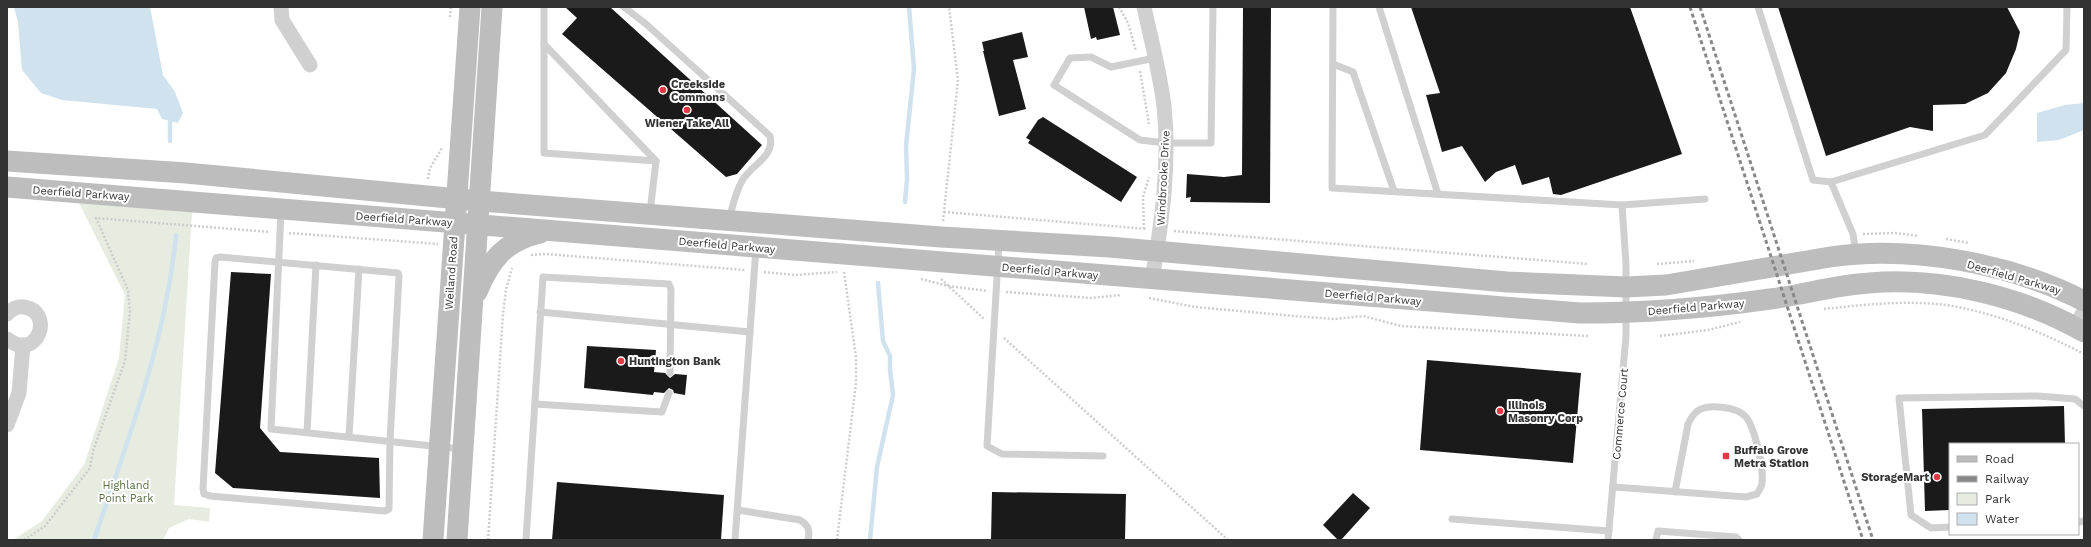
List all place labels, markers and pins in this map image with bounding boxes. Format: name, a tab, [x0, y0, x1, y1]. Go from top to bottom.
place label: Creekside Commons	[671, 78, 725, 104]
marker: Creekside Commons	[658, 85, 668, 95]
marker: Wiener Take All	[682, 105, 692, 115]
place label: Wiener Take All	[645, 117, 730, 130]
place label: Huntington Bank	[629, 355, 721, 368]
marker: Huntington Bank	[616, 356, 626, 366]
place label: Illinois Masonry Corp	[1508, 399, 1583, 425]
marker: Illinois Masonry Corp	[1495, 406, 1505, 416]
place label: Buffalo Grove Metra Station	[1734, 444, 1809, 470]
marker: Buffalo Grove Metra Station	[1721, 451, 1731, 461]
place label: StorageMart	[1861, 471, 1929, 484]
marker: StorageMart	[1932, 472, 1942, 482]

